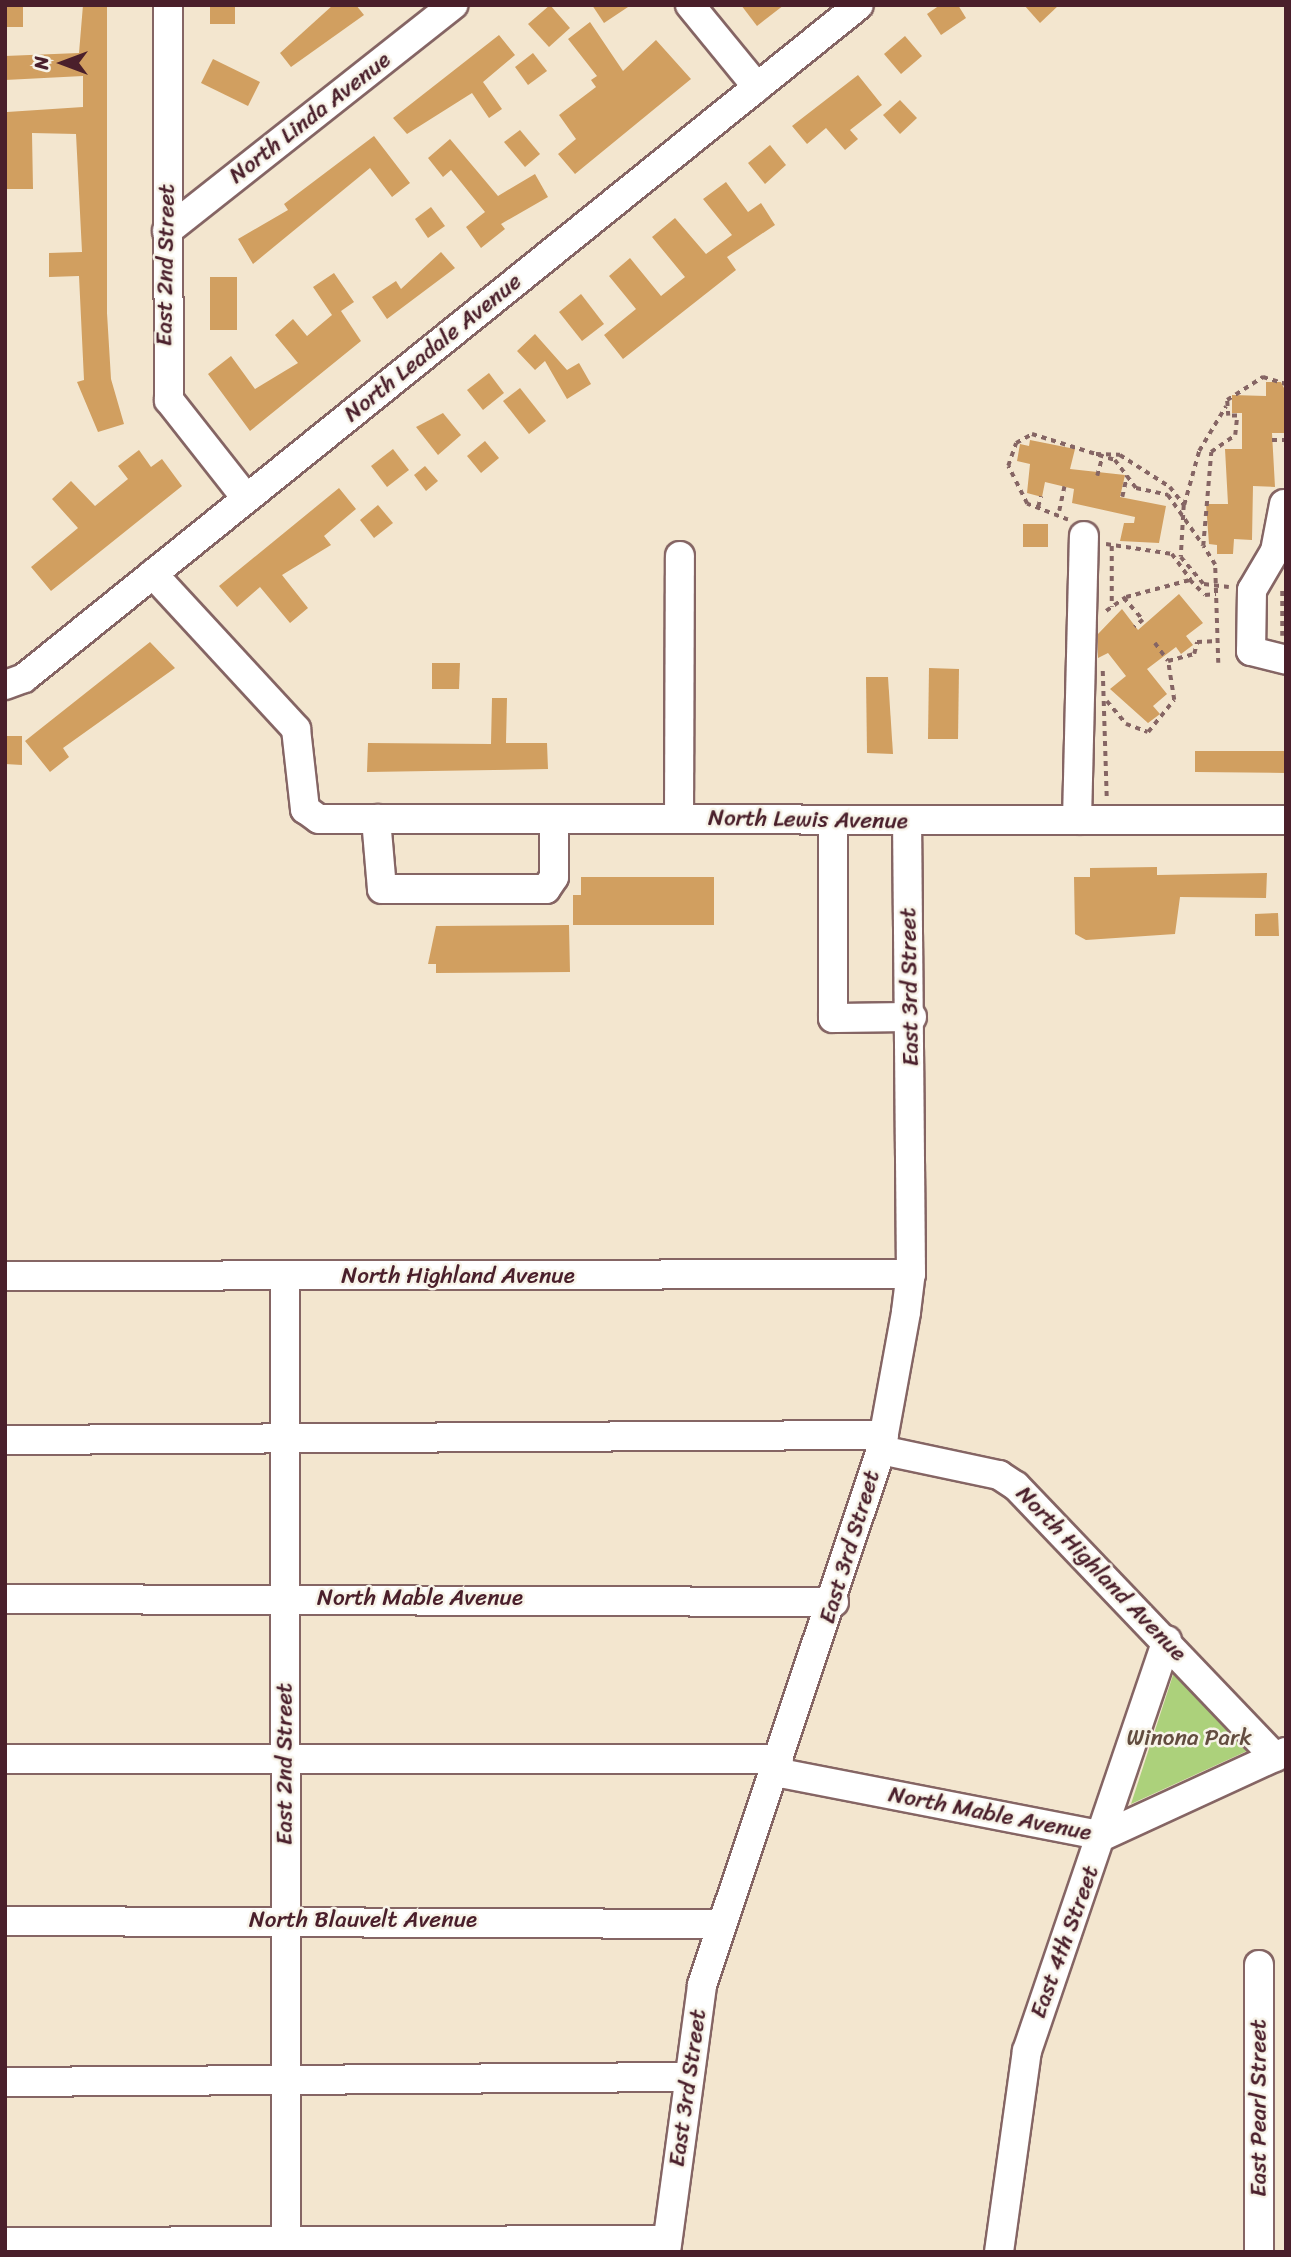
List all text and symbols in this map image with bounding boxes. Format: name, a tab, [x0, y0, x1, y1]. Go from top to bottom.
north arrow	[28, 28, 98, 98]
street label: North Linda Avenue	[224, 46, 396, 190]
text: N	[25, 56, 58, 70]
street label: East 2nd Street	[151, 184, 181, 346]
street label: North Leadale Avenue	[339, 268, 527, 428]
street label: North Lewis Avenue	[708, 804, 908, 836]
street label: East 3rd Street	[895, 908, 925, 1066]
street label: North Highland Avenue	[341, 1262, 575, 1290]
street label: East 3rd Street	[814, 1467, 886, 1627]
street label: North Highland Avenue	[1010, 1480, 1192, 1668]
street label: North Mable Avenue	[317, 1584, 523, 1612]
street label: East 2nd Street	[271, 1683, 299, 1845]
park label: Winona Park	[1126, 1724, 1252, 1752]
street label: North Mable Avenue	[886, 1781, 1094, 1847]
street label: East 4th Street	[1025, 1862, 1105, 2022]
street label: North Blauvelt Avenue	[249, 1906, 477, 1934]
street label: East 3rd Street	[663, 2008, 713, 2168]
street label: East Pearl Street	[1245, 2019, 1273, 2197]

